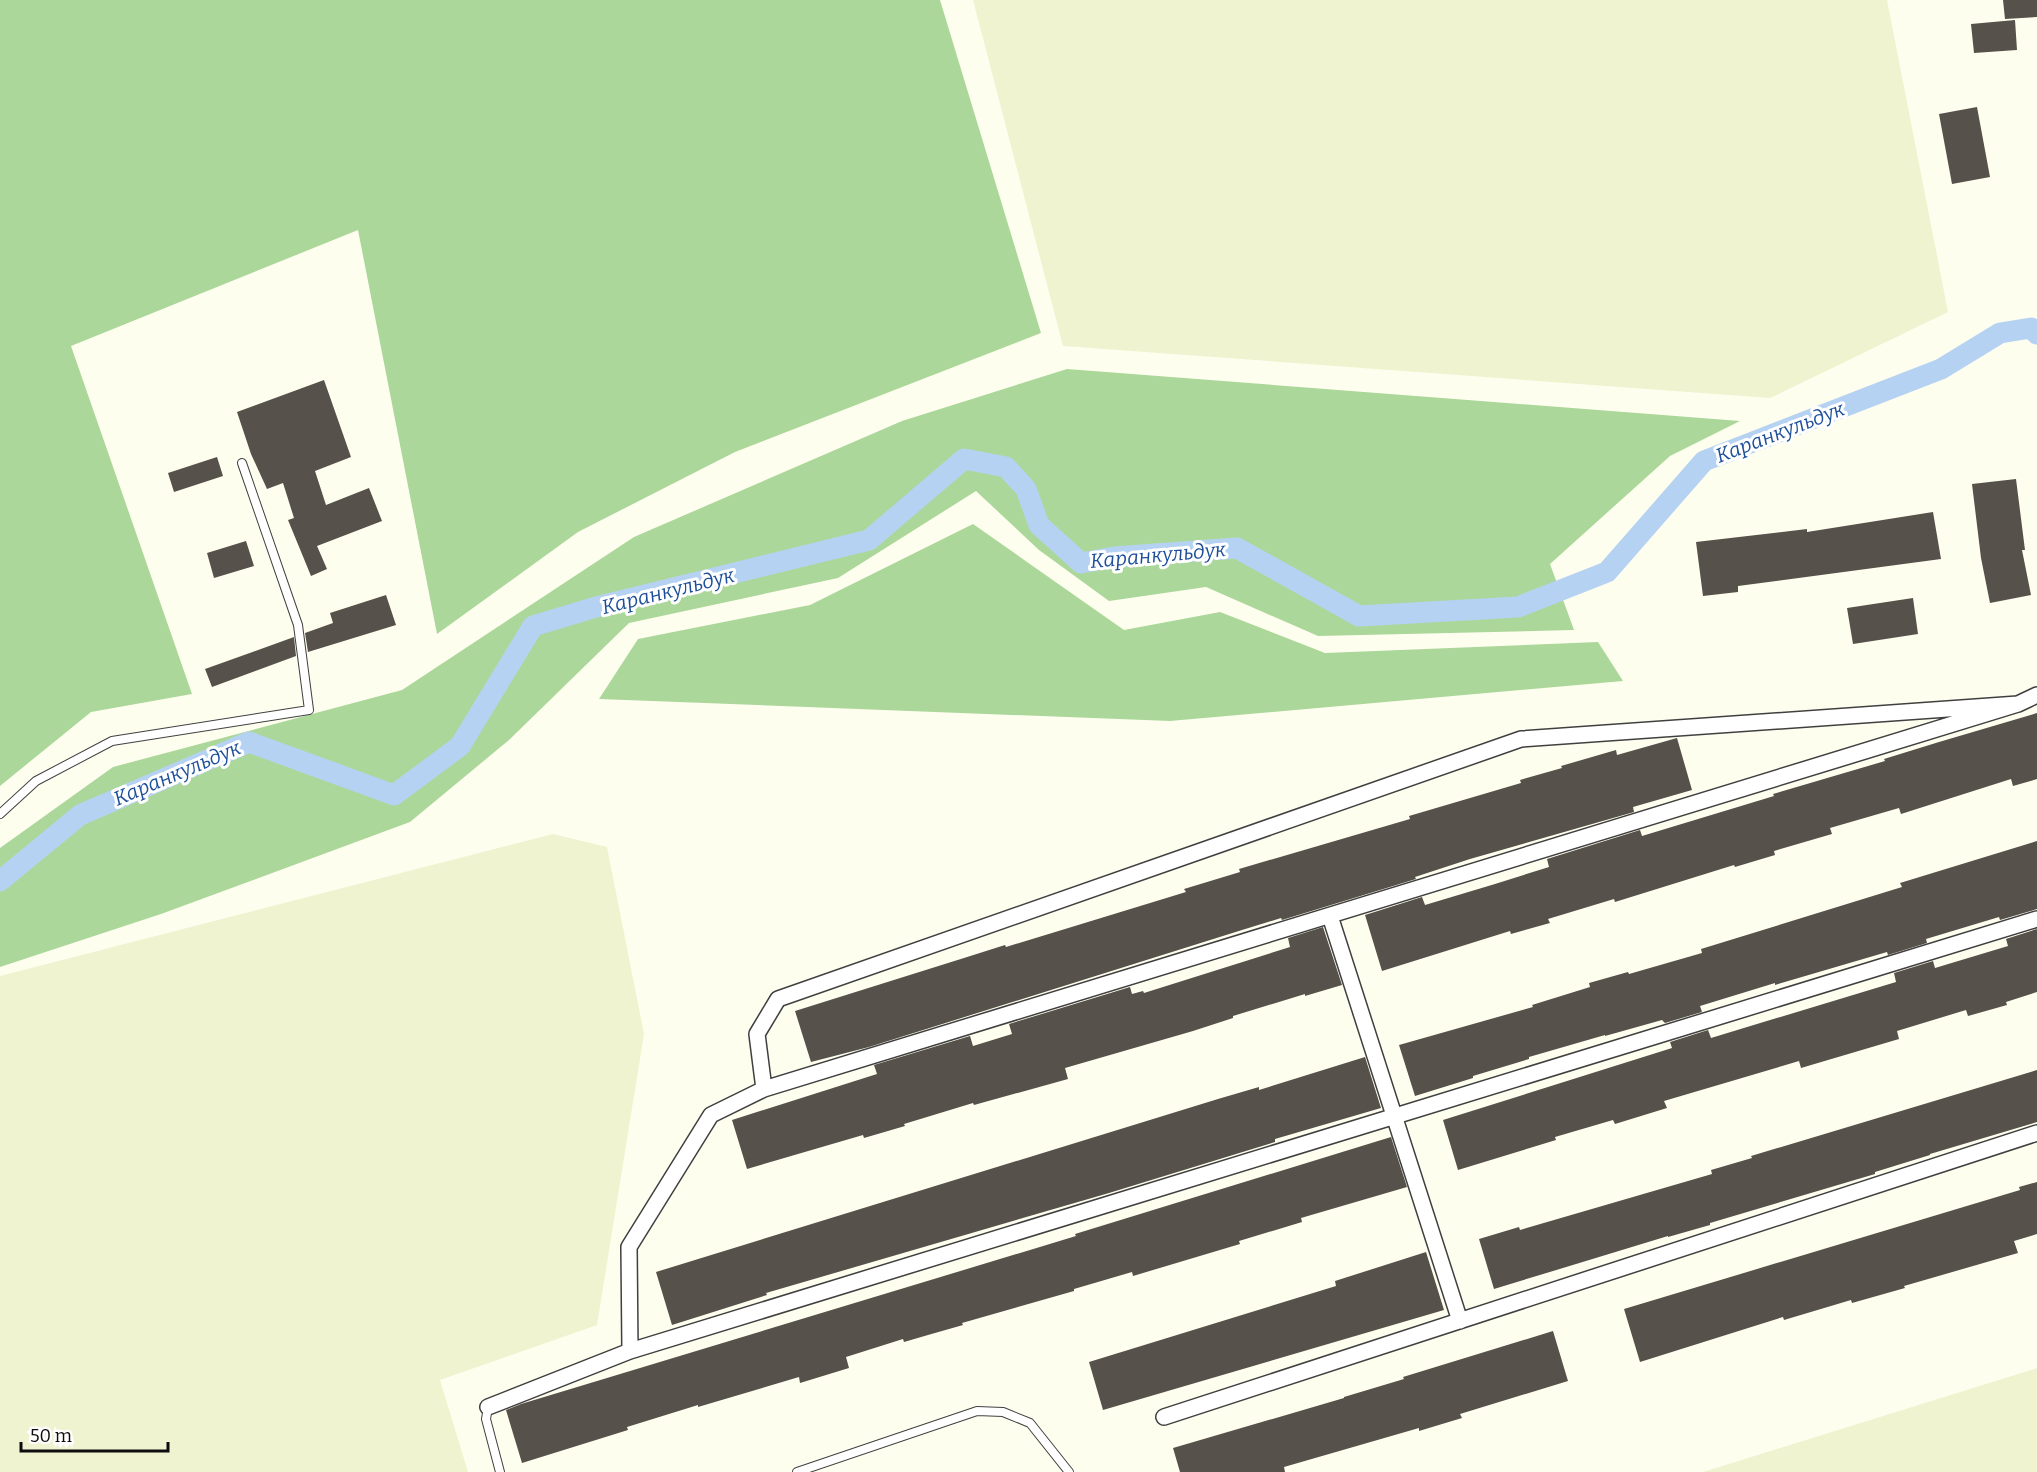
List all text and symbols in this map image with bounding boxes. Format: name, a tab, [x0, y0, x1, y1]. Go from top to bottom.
water label: Каранкульдук	[1712, 396, 1849, 468]
water label: Каранкульдук	[1089, 537, 1228, 573]
water label: Каранкульдук	[599, 563, 738, 619]
water label: Каранкульдук	[110, 735, 245, 811]
scale bar	[21, 1415, 168, 1453]
text: 50 m	[30, 1425, 72, 1447]

